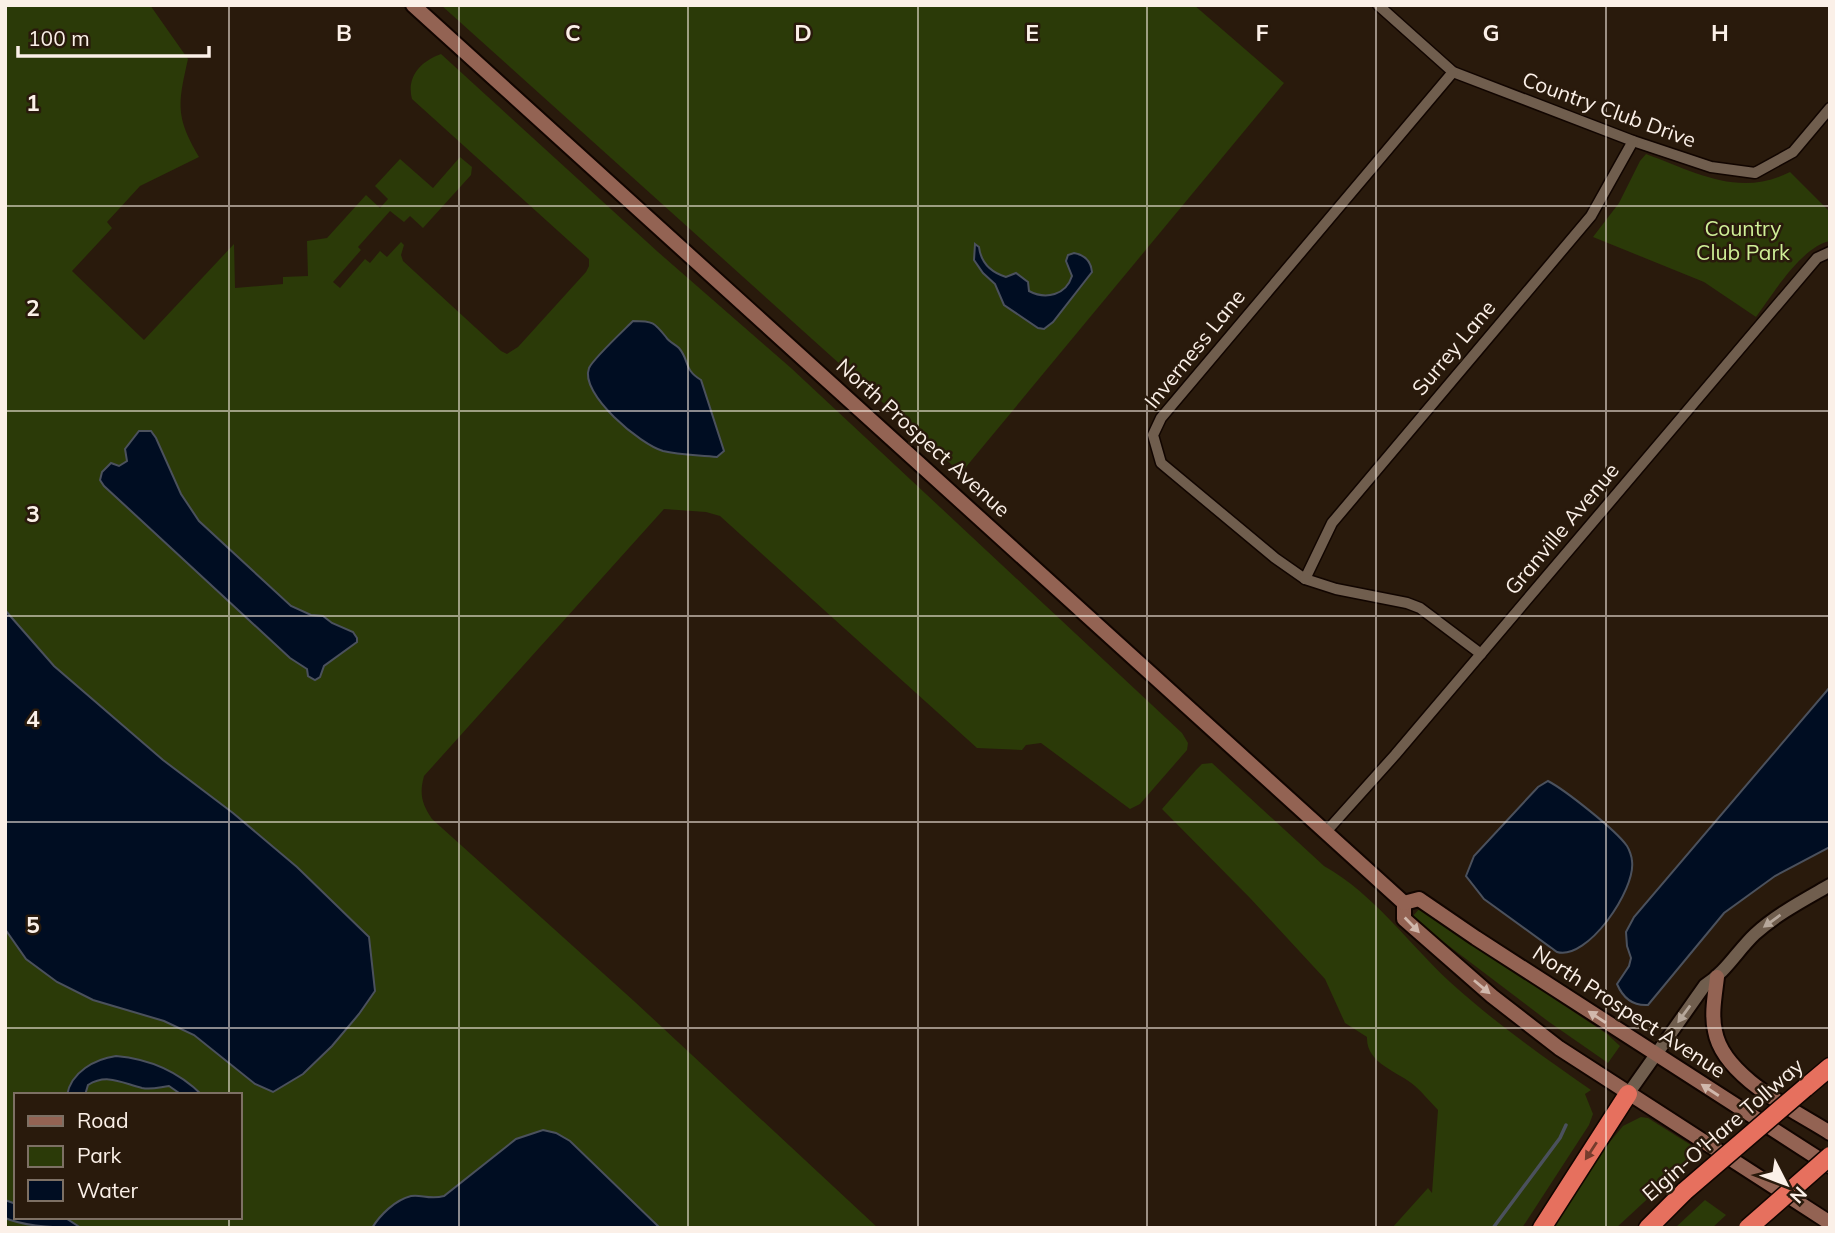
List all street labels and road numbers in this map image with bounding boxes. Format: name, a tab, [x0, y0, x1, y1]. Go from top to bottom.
street label: Country Club Drive	[1519, 66, 1700, 152]
street label: Inverness Lane	[1138, 284, 1250, 413]
street label: Surrey Lane	[1406, 295, 1500, 400]
street label: North Prospect Avenue	[831, 352, 1016, 522]
street label: Granville Avenue	[1499, 457, 1624, 599]
street label: North Prospect Avenue	[1528, 939, 1731, 1083]
street label: Elgin-O'Hare Tollway	[1636, 1052, 1808, 1206]

